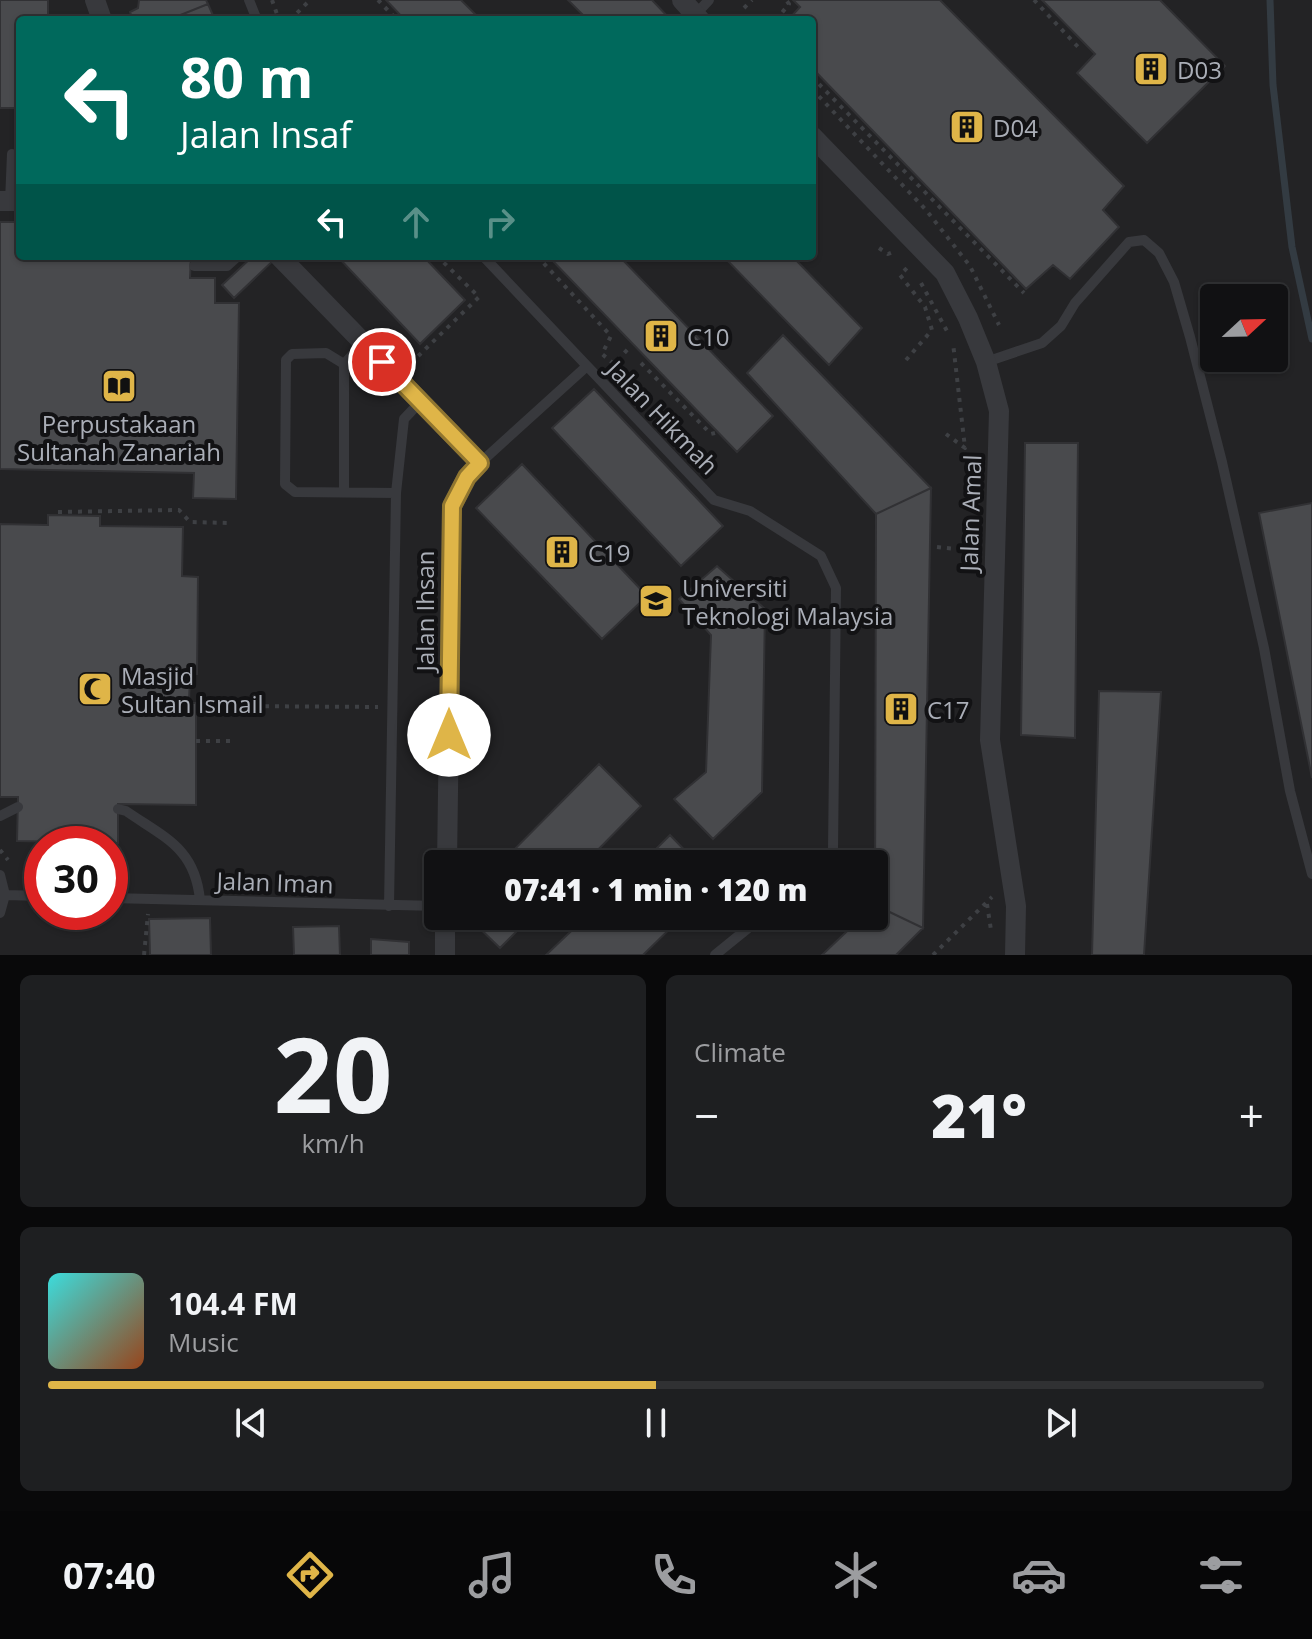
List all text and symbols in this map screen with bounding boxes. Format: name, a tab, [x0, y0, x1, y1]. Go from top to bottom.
text: 80 m	[180, 38, 314, 114]
icon: left	[48, 48, 152, 152]
building icon: D03	[1132, 50, 1170, 88]
place label: D03	[1177, 53, 1222, 86]
building icon: D04	[948, 108, 986, 146]
text: Jalan Insaf	[180, 110, 352, 159]
place label: D04	[993, 111, 1038, 144]
icon: left	[310, 200, 354, 244]
icon: ahead	[394, 200, 438, 244]
icon: right	[478, 200, 522, 244]
north arrow	[1200, 284, 1288, 372]
map controls	[1200, 284, 1288, 372]
building icon: C10	[642, 317, 680, 355]
place label: C10	[687, 320, 730, 353]
pin	[348, 328, 416, 396]
icon: arrive	[360, 340, 404, 384]
street label: Jalan Hikmah	[599, 351, 726, 481]
library icon: Perpustakaan Sultanah Zanariah	[100, 367, 138, 405]
place label: Perpustakaan Sultanah Zanariah	[17, 407, 221, 468]
street label: Jalan Amal	[951, 454, 989, 574]
building icon: C19	[543, 533, 581, 571]
place label: C19	[588, 536, 631, 569]
street label: Jalan Ihsan	[408, 550, 441, 674]
place label: Universiti Teknologi Malaysia	[682, 571, 893, 632]
school or university icon: Universiti Teknologi Malaysia	[637, 582, 675, 620]
place label: Masjid Sultan Ismail	[121, 659, 264, 720]
mosque icon: Masjid Sultan Ismail	[76, 670, 114, 708]
building icon: C17	[882, 690, 920, 728]
position arrow	[407, 693, 491, 777]
place label: C17	[927, 693, 970, 726]
speed limit sign: 30	[24, 826, 128, 930]
street label: Jalan Iman	[214, 863, 334, 901]
text: 07:41 · 1 min · 120 m	[504, 869, 808, 910]
text: 20	[274, 1002, 392, 1143]
text: Climate	[694, 1034, 786, 1070]
text: 21°	[931, 1074, 1027, 1156]
text: −	[694, 1085, 719, 1145]
text: +	[1239, 1085, 1264, 1145]
text: km/h	[301, 1125, 365, 1161]
text: 104.4 FM	[168, 1283, 298, 1324]
text: Music	[168, 1324, 239, 1360]
icon: previous	[229, 1401, 273, 1445]
icon: pause	[634, 1401, 678, 1445]
icon: next	[1039, 1401, 1083, 1445]
icon: directions	[282, 1547, 338, 1603]
icon: music	[464, 1547, 520, 1603]
icon: phone	[646, 1547, 702, 1603]
icon: climate	[828, 1547, 884, 1603]
icon: car	[1011, 1547, 1067, 1603]
icon: filters	[1193, 1547, 1249, 1603]
text: 07:40	[63, 1551, 156, 1600]

